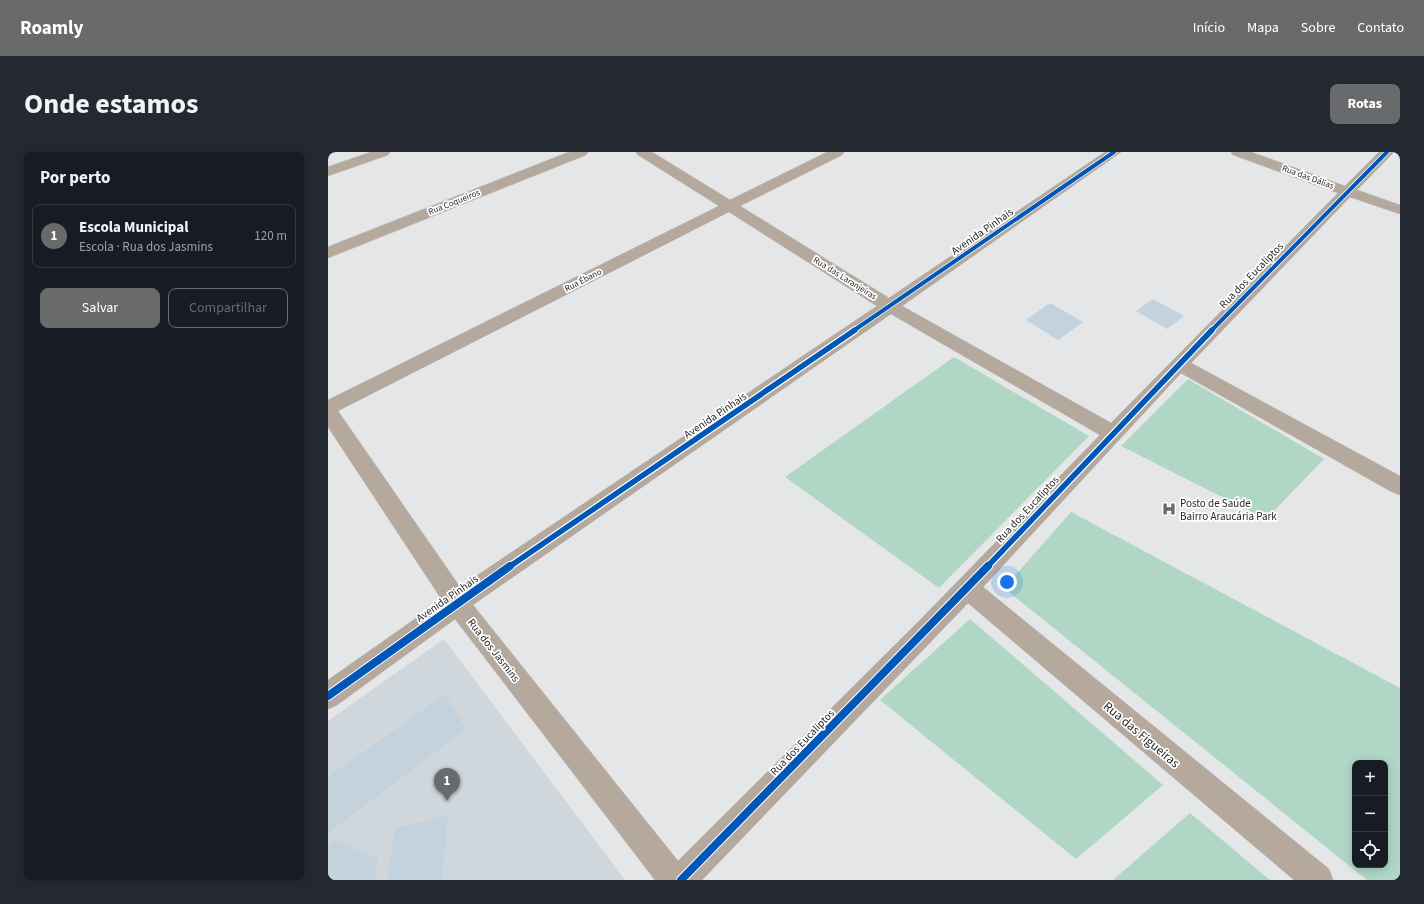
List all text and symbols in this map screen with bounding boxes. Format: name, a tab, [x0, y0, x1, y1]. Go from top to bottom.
text: Roamly	[20, 15, 83, 42]
text: Início	[1193, 18, 1225, 38]
text: Mapa	[1247, 18, 1279, 38]
text: Sobre	[1301, 18, 1335, 38]
text: Contato	[1357, 18, 1404, 38]
text: Onde estamos	[24, 84, 198, 124]
button: Rotas	[1330, 84, 1400, 124]
street label: Rua das Dálias	[1280, 162, 1336, 193]
text: Por perto	[40, 166, 110, 190]
street label: Rua Coqueiros	[426, 186, 482, 219]
street label: Avenida Pinhais	[948, 204, 1017, 258]
text: Escola Municipal	[79, 217, 188, 238]
text: 1	[51, 227, 57, 245]
text: 120 m	[254, 227, 287, 245]
text: Escola · Rua dos Jasmins	[79, 238, 213, 256]
street label: Rua dos Eucaliptos	[1216, 239, 1287, 312]
street label: Rua das Laranjeiras	[810, 254, 879, 303]
street label: Rua Ébano	[562, 265, 604, 295]
button: Salvar	[40, 288, 160, 328]
button: Compartilhar	[168, 288, 288, 328]
street label: Avenida Pinhais	[681, 389, 750, 442]
street label: Rua dos Eucaliptos	[992, 472, 1063, 546]
place label: Posto de Saúde Bairro Araucária Park	[1180, 496, 1277, 524]
hospital icon: Posto de Saúde Bairro Araucária Park	[1161, 501, 1177, 517]
street label: Avenida Pinhais	[413, 571, 482, 625]
your location	[997, 572, 1017, 592]
street label: Rua dos Jasmins	[464, 615, 523, 685]
street label: Rua das Figueiras	[1099, 697, 1184, 772]
street label: Rua dos Eucaliptos	[767, 706, 838, 779]
map controls	[1352, 760, 1388, 868]
button: +	[1352, 760, 1388, 796]
pin: 1	[434, 768, 460, 801]
button: −	[1352, 796, 1388, 832]
button: locate	[1352, 832, 1388, 868]

